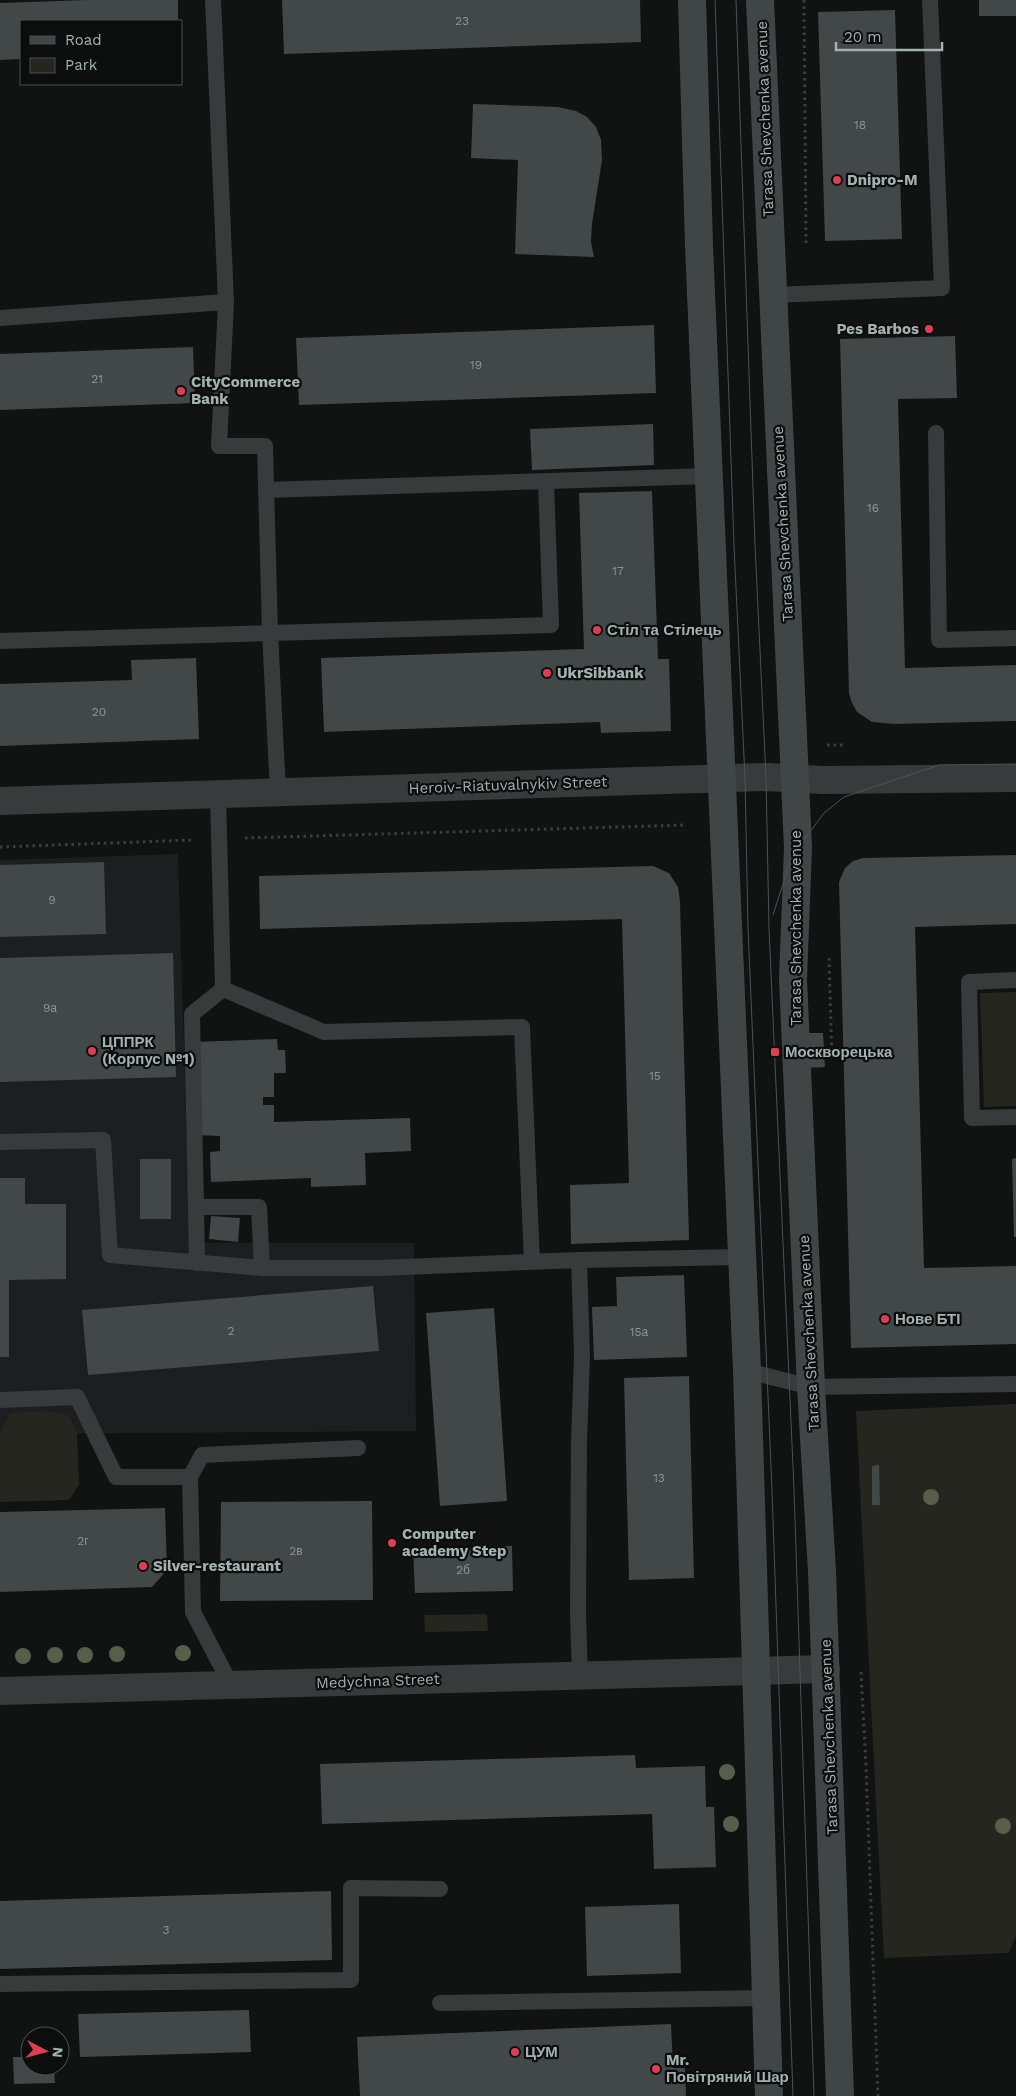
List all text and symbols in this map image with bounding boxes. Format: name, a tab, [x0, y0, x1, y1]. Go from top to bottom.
house number: 23	[455, 14, 469, 28]
legend	[20, 20, 182, 85]
scale bar	[836, 20, 942, 52]
street label: Tarasa Shevchenka avenue	[753, 21, 777, 217]
text: 20 m	[844, 28, 882, 46]
text: Road	[65, 31, 102, 49]
text: Park	[65, 56, 98, 74]
house number: 18	[854, 118, 866, 132]
place label: Dnipro-M	[847, 171, 918, 189]
marker: Dnipro-M	[831, 174, 843, 186]
place label: Pes Barbos	[836, 320, 919, 338]
marker: Pes Barbos	[923, 323, 935, 335]
house number: 19	[470, 358, 482, 372]
house number: 21	[91, 372, 103, 386]
place label: CityCommerce Bank	[191, 373, 301, 408]
marker: CityCommerce Bank	[175, 385, 187, 397]
street label: Tarasa Shevchenka avenue	[769, 426, 797, 622]
house number: 16	[867, 501, 879, 515]
house number: 17	[612, 564, 624, 578]
place label: Стіл та Стілець	[607, 621, 722, 639]
marker: Стіл та Стілець	[591, 624, 603, 636]
place label: UkrSibbank	[557, 664, 644, 682]
marker: UkrSibbank	[541, 667, 553, 679]
house number: 20	[92, 705, 106, 719]
street label: Heroiv-Riatuvalnykiv Street	[408, 773, 608, 797]
street label: Tarasa Shevchenka avenue	[787, 830, 805, 1026]
house number: 9	[48, 893, 56, 907]
house number: 9а	[43, 1001, 57, 1015]
place label: ЦППРК (Корпус №1)	[102, 1033, 195, 1068]
place label: Москворецька	[785, 1043, 893, 1061]
marker: ЦППРК (Корпус №1)	[86, 1045, 98, 1057]
marker: Москворецька	[769, 1046, 781, 1058]
house number: 15	[649, 1069, 661, 1083]
street label: Tarasa Shevchenka avenue	[795, 1235, 823, 1431]
place label: Нове БТІ	[895, 1310, 960, 1328]
marker: Нове БТІ	[879, 1313, 891, 1325]
house number: 2	[228, 1324, 235, 1338]
house number: 15а	[630, 1325, 648, 1339]
house number: 13	[653, 1471, 665, 1485]
place label: Computer academy Step	[402, 1525, 506, 1560]
house number: 2г	[77, 1534, 89, 1548]
marker: Computer academy Step	[386, 1537, 398, 1549]
house number: 2в	[289, 1544, 303, 1558]
place label: Silver-restaurant	[153, 1557, 281, 1575]
marker: Silver-restaurant	[137, 1560, 149, 1572]
house number: 2б	[456, 1563, 470, 1577]
street label: Tarasa Shevchenka avenue	[817, 1639, 841, 1835]
street label: Medychna Street	[316, 1670, 441, 1692]
house number: 3	[163, 1923, 170, 1937]
north arrow	[20, 2026, 70, 2076]
place label: ЦУМ	[525, 2043, 558, 2061]
text: N	[49, 2046, 66, 2058]
marker: ЦУМ	[509, 2046, 521, 2058]
place label: Mr. Повітряний Шар	[666, 2051, 789, 2086]
marker: Mr. Повітряний Шар	[650, 2063, 662, 2075]

